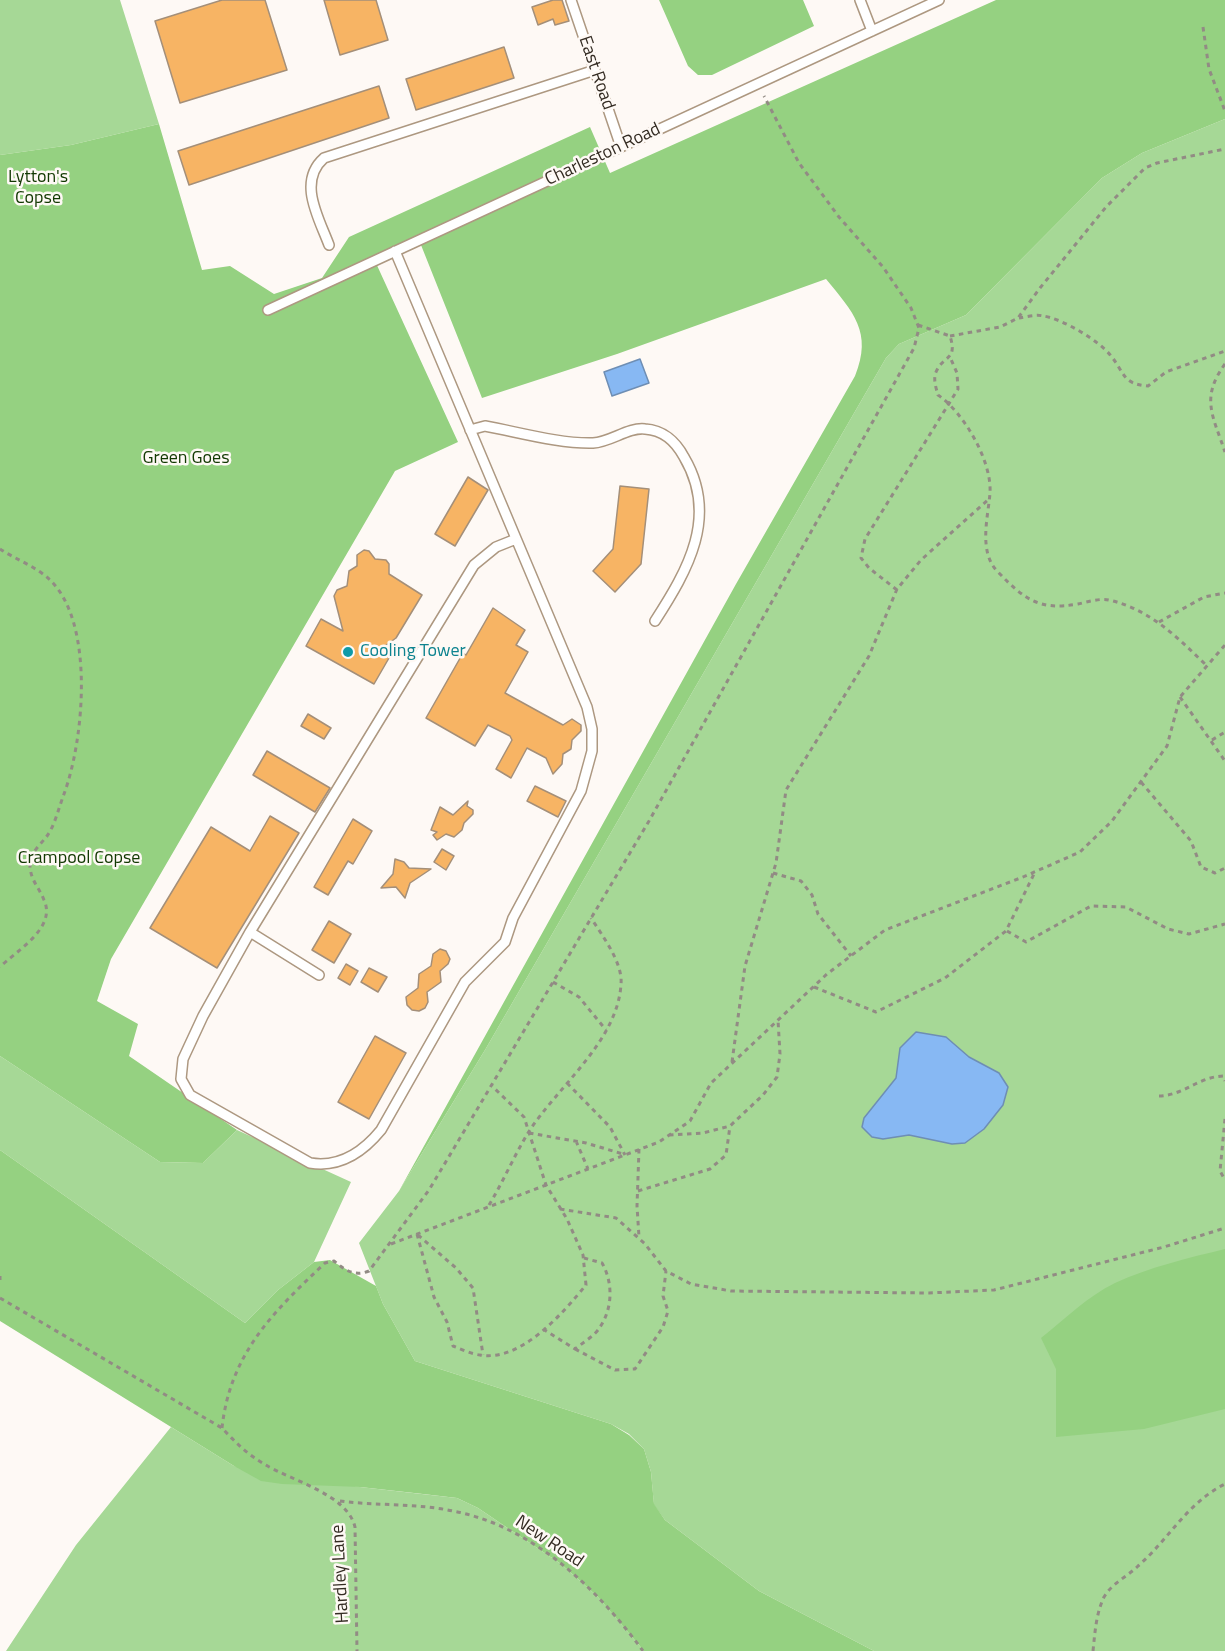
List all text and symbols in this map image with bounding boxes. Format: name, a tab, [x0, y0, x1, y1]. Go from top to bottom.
street label: East Road	[573, 33, 619, 113]
street label: Charleston Road	[542, 119, 664, 191]
park label: Lytton's Copse	[8, 167, 68, 210]
park label: Green Goes	[143, 448, 229, 470]
place label: Cooling Tower	[360, 641, 466, 663]
marker: Cooling Tower	[341, 645, 355, 659]
park label: Crampool Copse	[18, 848, 140, 870]
street label: New Road	[511, 1511, 587, 1573]
street label: Hardley Lane	[328, 1524, 354, 1624]

